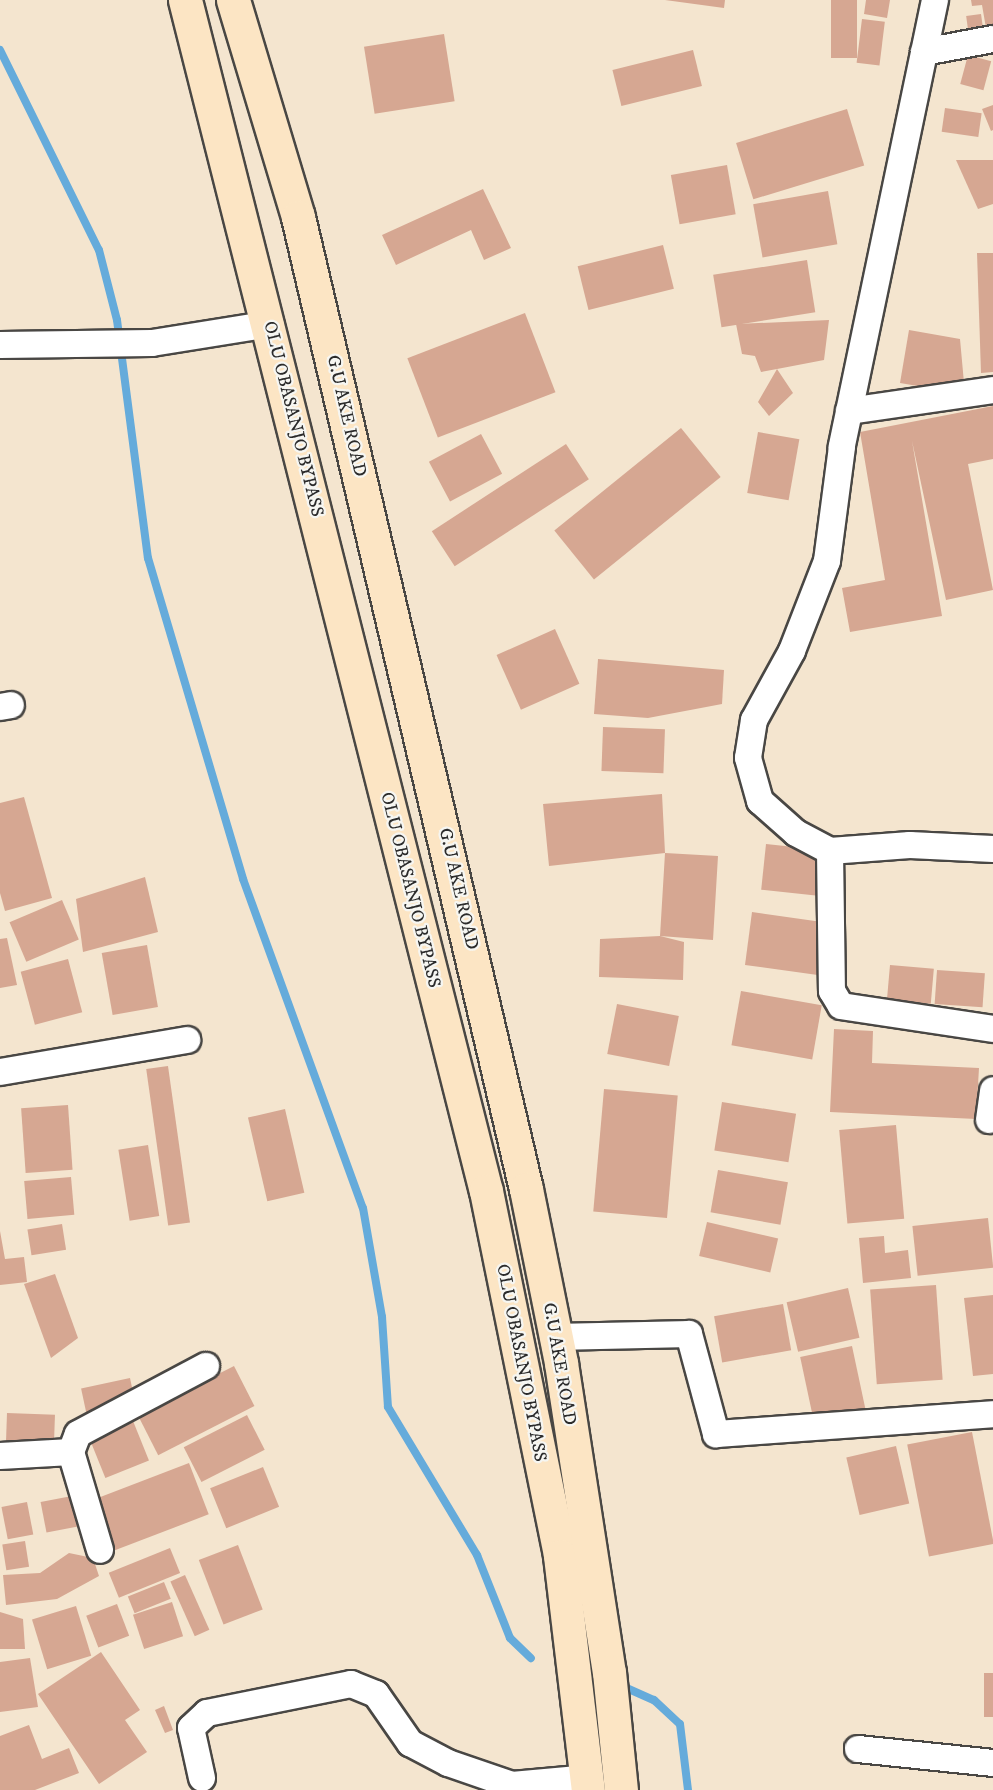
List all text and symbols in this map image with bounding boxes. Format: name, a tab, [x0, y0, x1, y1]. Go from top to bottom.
street label: OLU OBASANJO BYPASS	[258, 319, 328, 519]
street label: G.U AKE ROAD	[322, 353, 370, 479]
street label: OLU OBASANJO BYPASS	[375, 790, 445, 990]
street label: G.U AKE ROAD	[434, 826, 482, 952]
street label: OLU OBASANJO BYPASS	[491, 1262, 551, 1464]
street label: G.U AKE ROAD	[538, 1301, 580, 1427]

